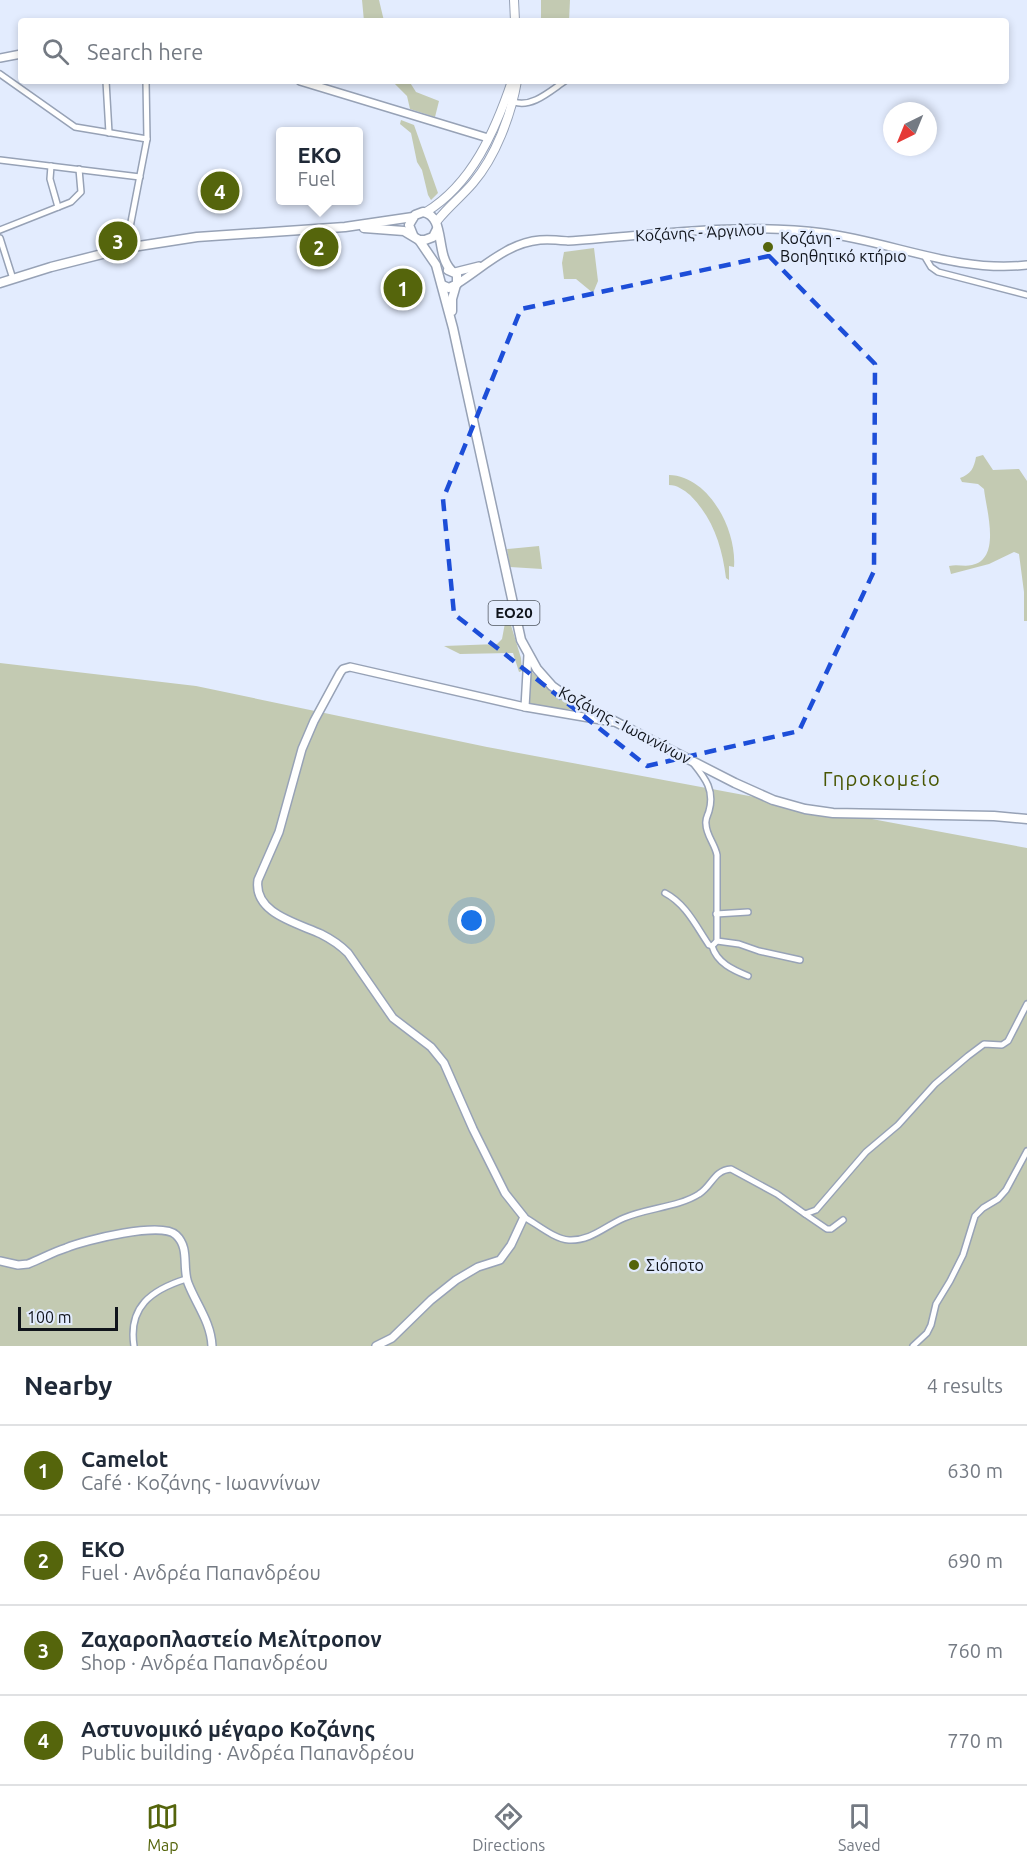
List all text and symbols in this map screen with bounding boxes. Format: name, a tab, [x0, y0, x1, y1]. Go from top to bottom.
search box	[18, 18, 1009, 84]
icon: search	[39, 35, 72, 68]
text: Search here	[87, 39, 203, 64]
north arrow	[883, 102, 937, 156]
popup	[276, 127, 363, 205]
text: EKO	[298, 142, 341, 167]
text: Fuel	[298, 167, 335, 190]
pin: 4	[200, 168, 240, 213]
pin: 3	[98, 218, 138, 264]
street label: Κοζάνης - Άργιλου	[635, 220, 765, 245]
pin: 2	[300, 224, 338, 270]
place label: Κοζάνη - Βοηθητικό κτήριο	[780, 229, 907, 265]
marker: Κοζάνη - Βοηθητικό κτήριο	[761, 240, 775, 254]
pin: 1	[384, 266, 422, 310]
road number: ΕΟ20	[488, 601, 540, 625]
street label: Κοζάνης - Ιωαννίνων	[555, 683, 694, 769]
district label: Γηροκομείο	[823, 767, 941, 790]
your location	[457, 906, 486, 935]
place label: Σιόποτο	[646, 1256, 704, 1274]
marker: Σιόποτο	[627, 1258, 641, 1272]
scale bar	[18, 1304, 118, 1332]
text: 100 m	[27, 1308, 72, 1326]
text: Nearby	[24, 1371, 112, 1400]
text: 4 results	[927, 1374, 1003, 1397]
text: Camelot	[81, 1446, 168, 1471]
text: 1	[38, 1459, 49, 1482]
text: 630 m	[947, 1459, 1003, 1482]
text: Café · Κοζάνης - Ιωαννίνων	[81, 1471, 320, 1494]
text: EKO	[81, 1536, 125, 1561]
text: 2	[38, 1549, 49, 1572]
text: 690 m	[947, 1549, 1003, 1572]
text: Fuel · Ανδρέα Παπανδρέου	[81, 1561, 321, 1584]
text: Ζαχαροπλαστείο Μελίτροπον	[81, 1626, 382, 1651]
text: 3	[38, 1639, 49, 1662]
text: 760 m	[947, 1639, 1003, 1662]
text: Shop · Ανδρέα Παπανδρέου	[81, 1651, 328, 1674]
text: Αστυνομικό μέγαρο Κοζάνης	[81, 1716, 375, 1741]
text: 4	[38, 1729, 49, 1752]
text: 770 m	[947, 1729, 1003, 1752]
text: Public building · Ανδρέα Παπανδρέου	[81, 1741, 415, 1764]
tab: Map	[146, 1800, 179, 1854]
tab: Directions	[472, 1800, 545, 1854]
tab: Saved	[838, 1800, 881, 1854]

